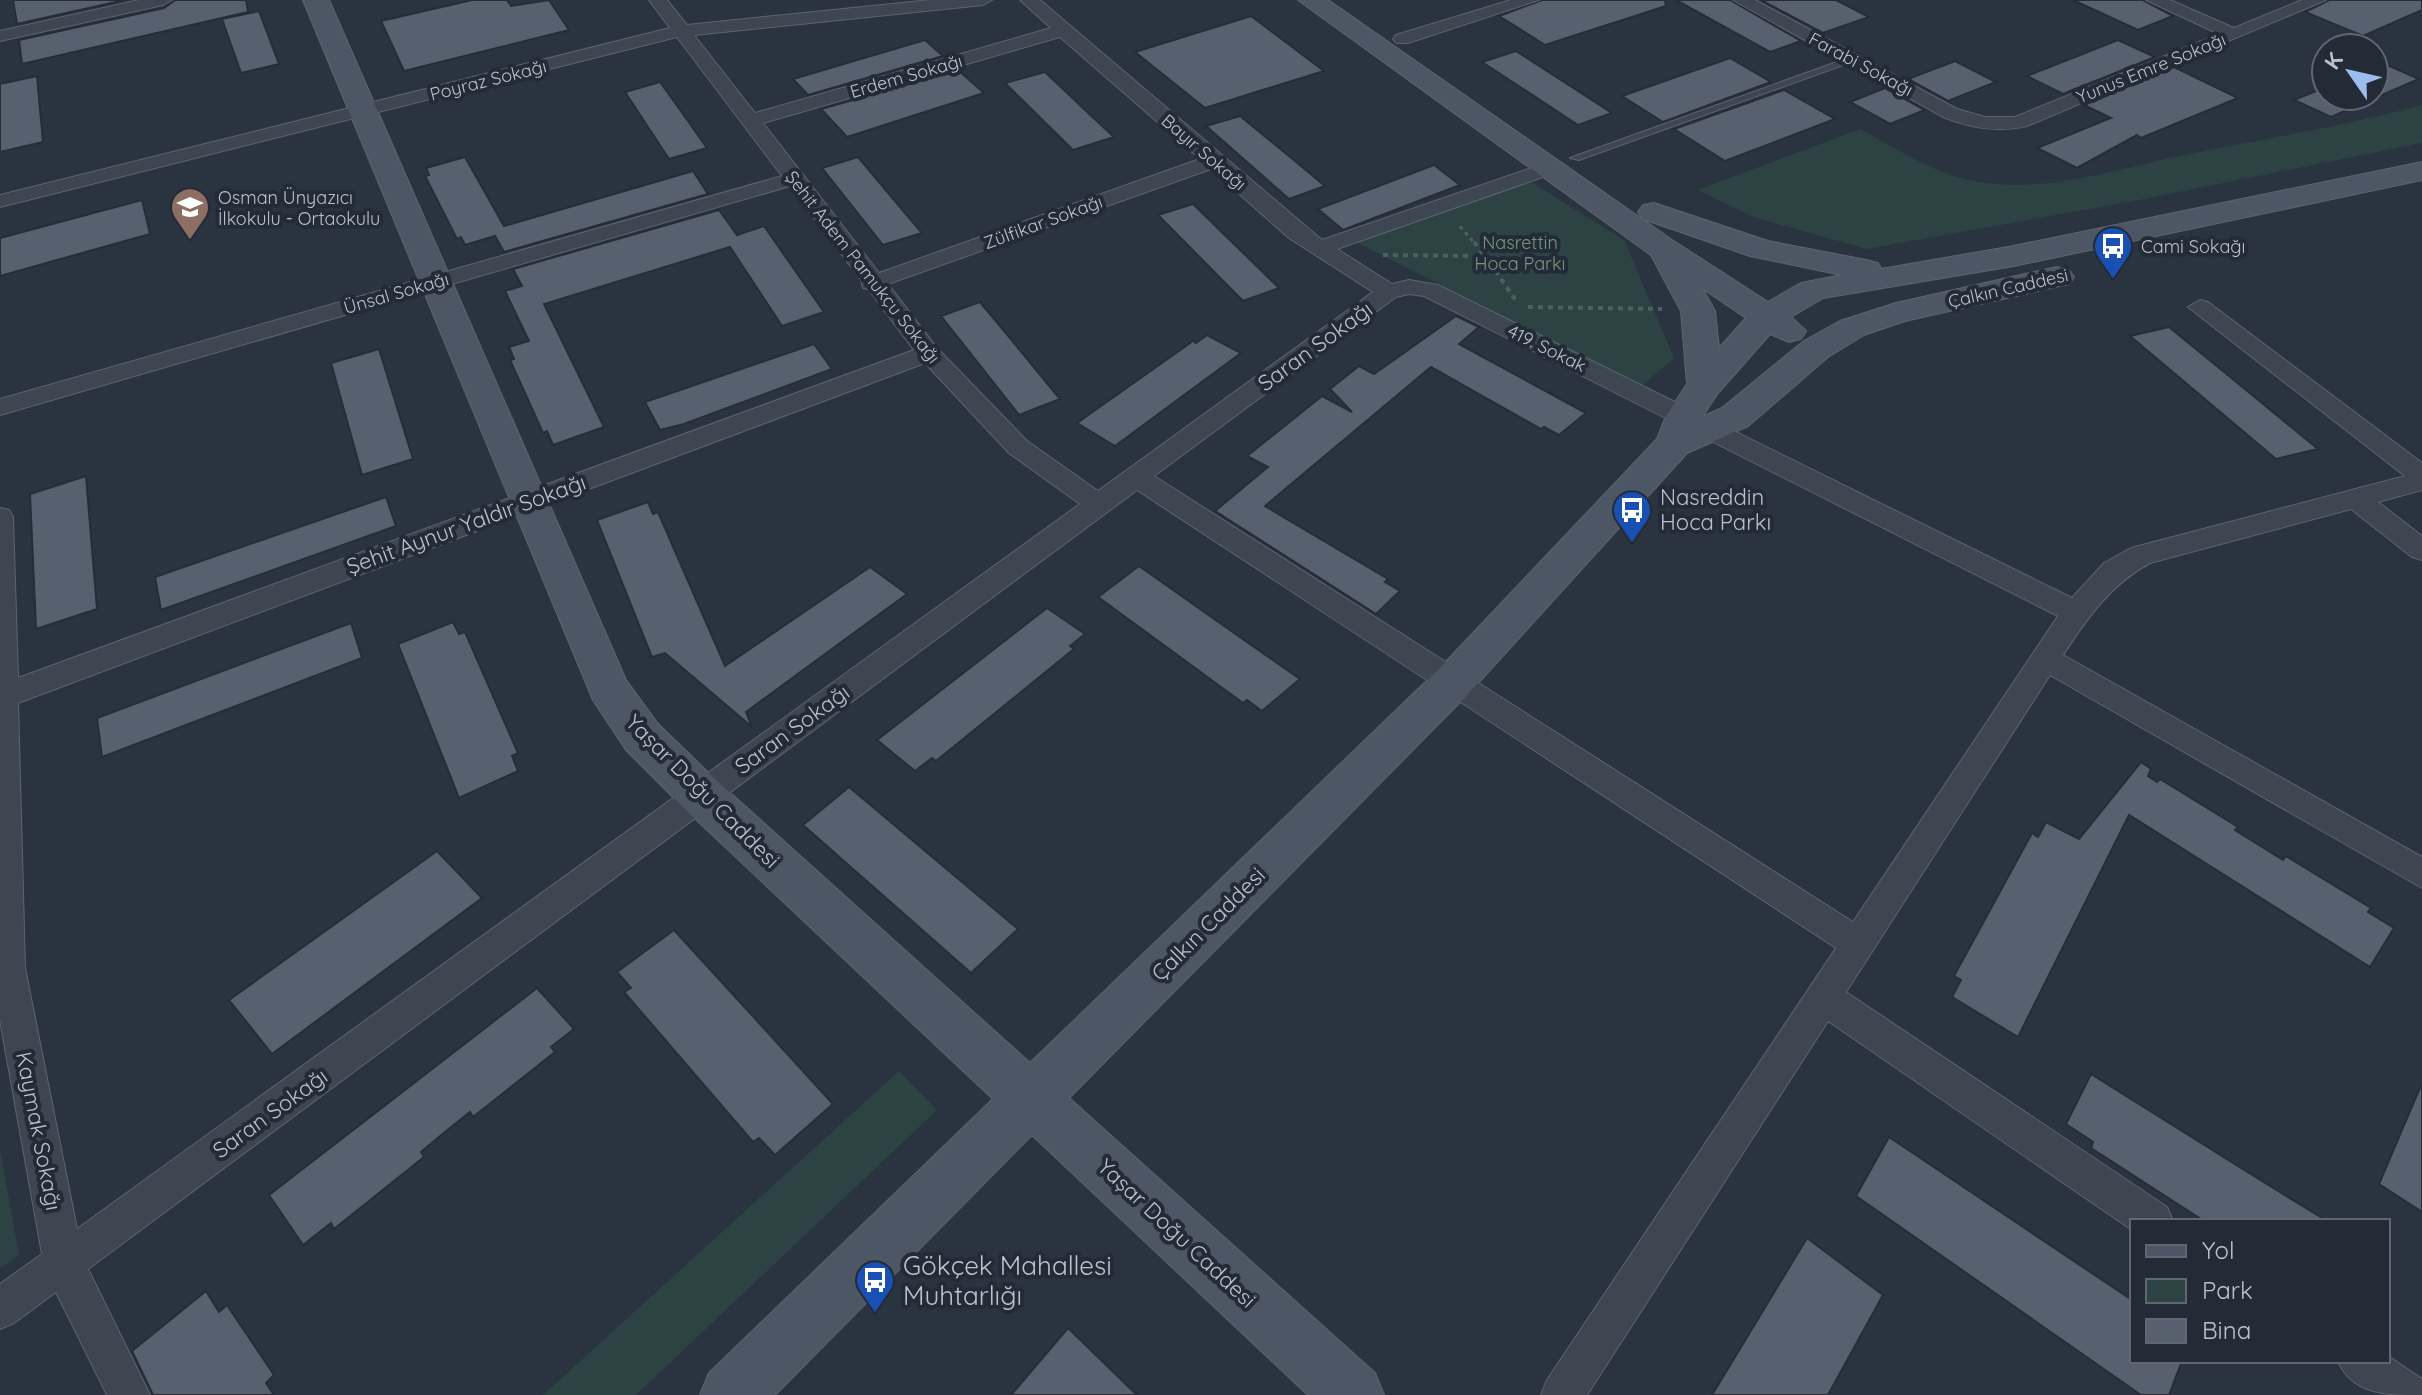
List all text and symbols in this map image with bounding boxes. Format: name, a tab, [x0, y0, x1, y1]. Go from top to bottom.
street label: Farabi Sokağı	[1805, 27, 1917, 101]
street label: Yunus Emre Sokağı	[2073, 28, 2229, 108]
north arrow	[2310, 32, 2390, 112]
text: K	[2318, 47, 2349, 75]
street label: Erdem Sokağı	[847, 49, 965, 103]
street label: Poyraz Sokağı	[427, 54, 549, 106]
street label: Bayır Sokağı	[1157, 109, 1251, 195]
street label: Şehit Adem Pamukçu Sokağı	[781, 166, 945, 368]
school or university icon: Osman Ünyazıcı İlkokulu - Ortaokulu	[169, 186, 211, 241]
place label: Osman Ünyazıcı İlkokulu - Ortaokulu	[218, 186, 380, 230]
street label: Zülfikar Sokağı	[980, 190, 1106, 254]
bus stop icon: Cami Sokağı	[2092, 225, 2134, 280]
park label: Nasrettin Hoca Parkı	[1475, 231, 1565, 275]
place label: Cami Sokağı	[2141, 235, 2245, 258]
street label: Çalkın Caddesi	[1946, 263, 2070, 313]
street label: Ünsal Sokağı	[341, 267, 451, 319]
street label: Saran Sokağı	[1252, 295, 1378, 397]
street label: 419. Sokak	[1504, 319, 1590, 377]
street label: Şehit Aynur Yaldır Sokağı	[342, 468, 590, 580]
place label: Nasreddin Hoca Parkı	[1660, 483, 1771, 536]
bus stop icon: Nasreddin Hoca Parkı	[1611, 489, 1653, 544]
street label: Saran Sokağı	[729, 678, 855, 780]
street label: Yaşar Doğu Caddesi	[620, 708, 786, 874]
street label: Çalkın Caddesi	[1145, 861, 1271, 987]
street label: Kaymak Sokağı	[10, 1049, 68, 1213]
street label: Saran Sokağı	[207, 1062, 333, 1164]
street label: Yaşar Doğu Caddesi	[1092, 1152, 1262, 1314]
legend	[2130, 1219, 2390, 1363]
text: Yol	[2202, 1235, 2234, 1265]
place label: Gökçek Mahallesi Muhtarlığı	[903, 1249, 1112, 1312]
bus stop icon: Gökçek Mahallesi Muhtarlığı	[854, 1259, 896, 1314]
text: Park	[2202, 1275, 2253, 1305]
text: Bina	[2202, 1315, 2251, 1345]

